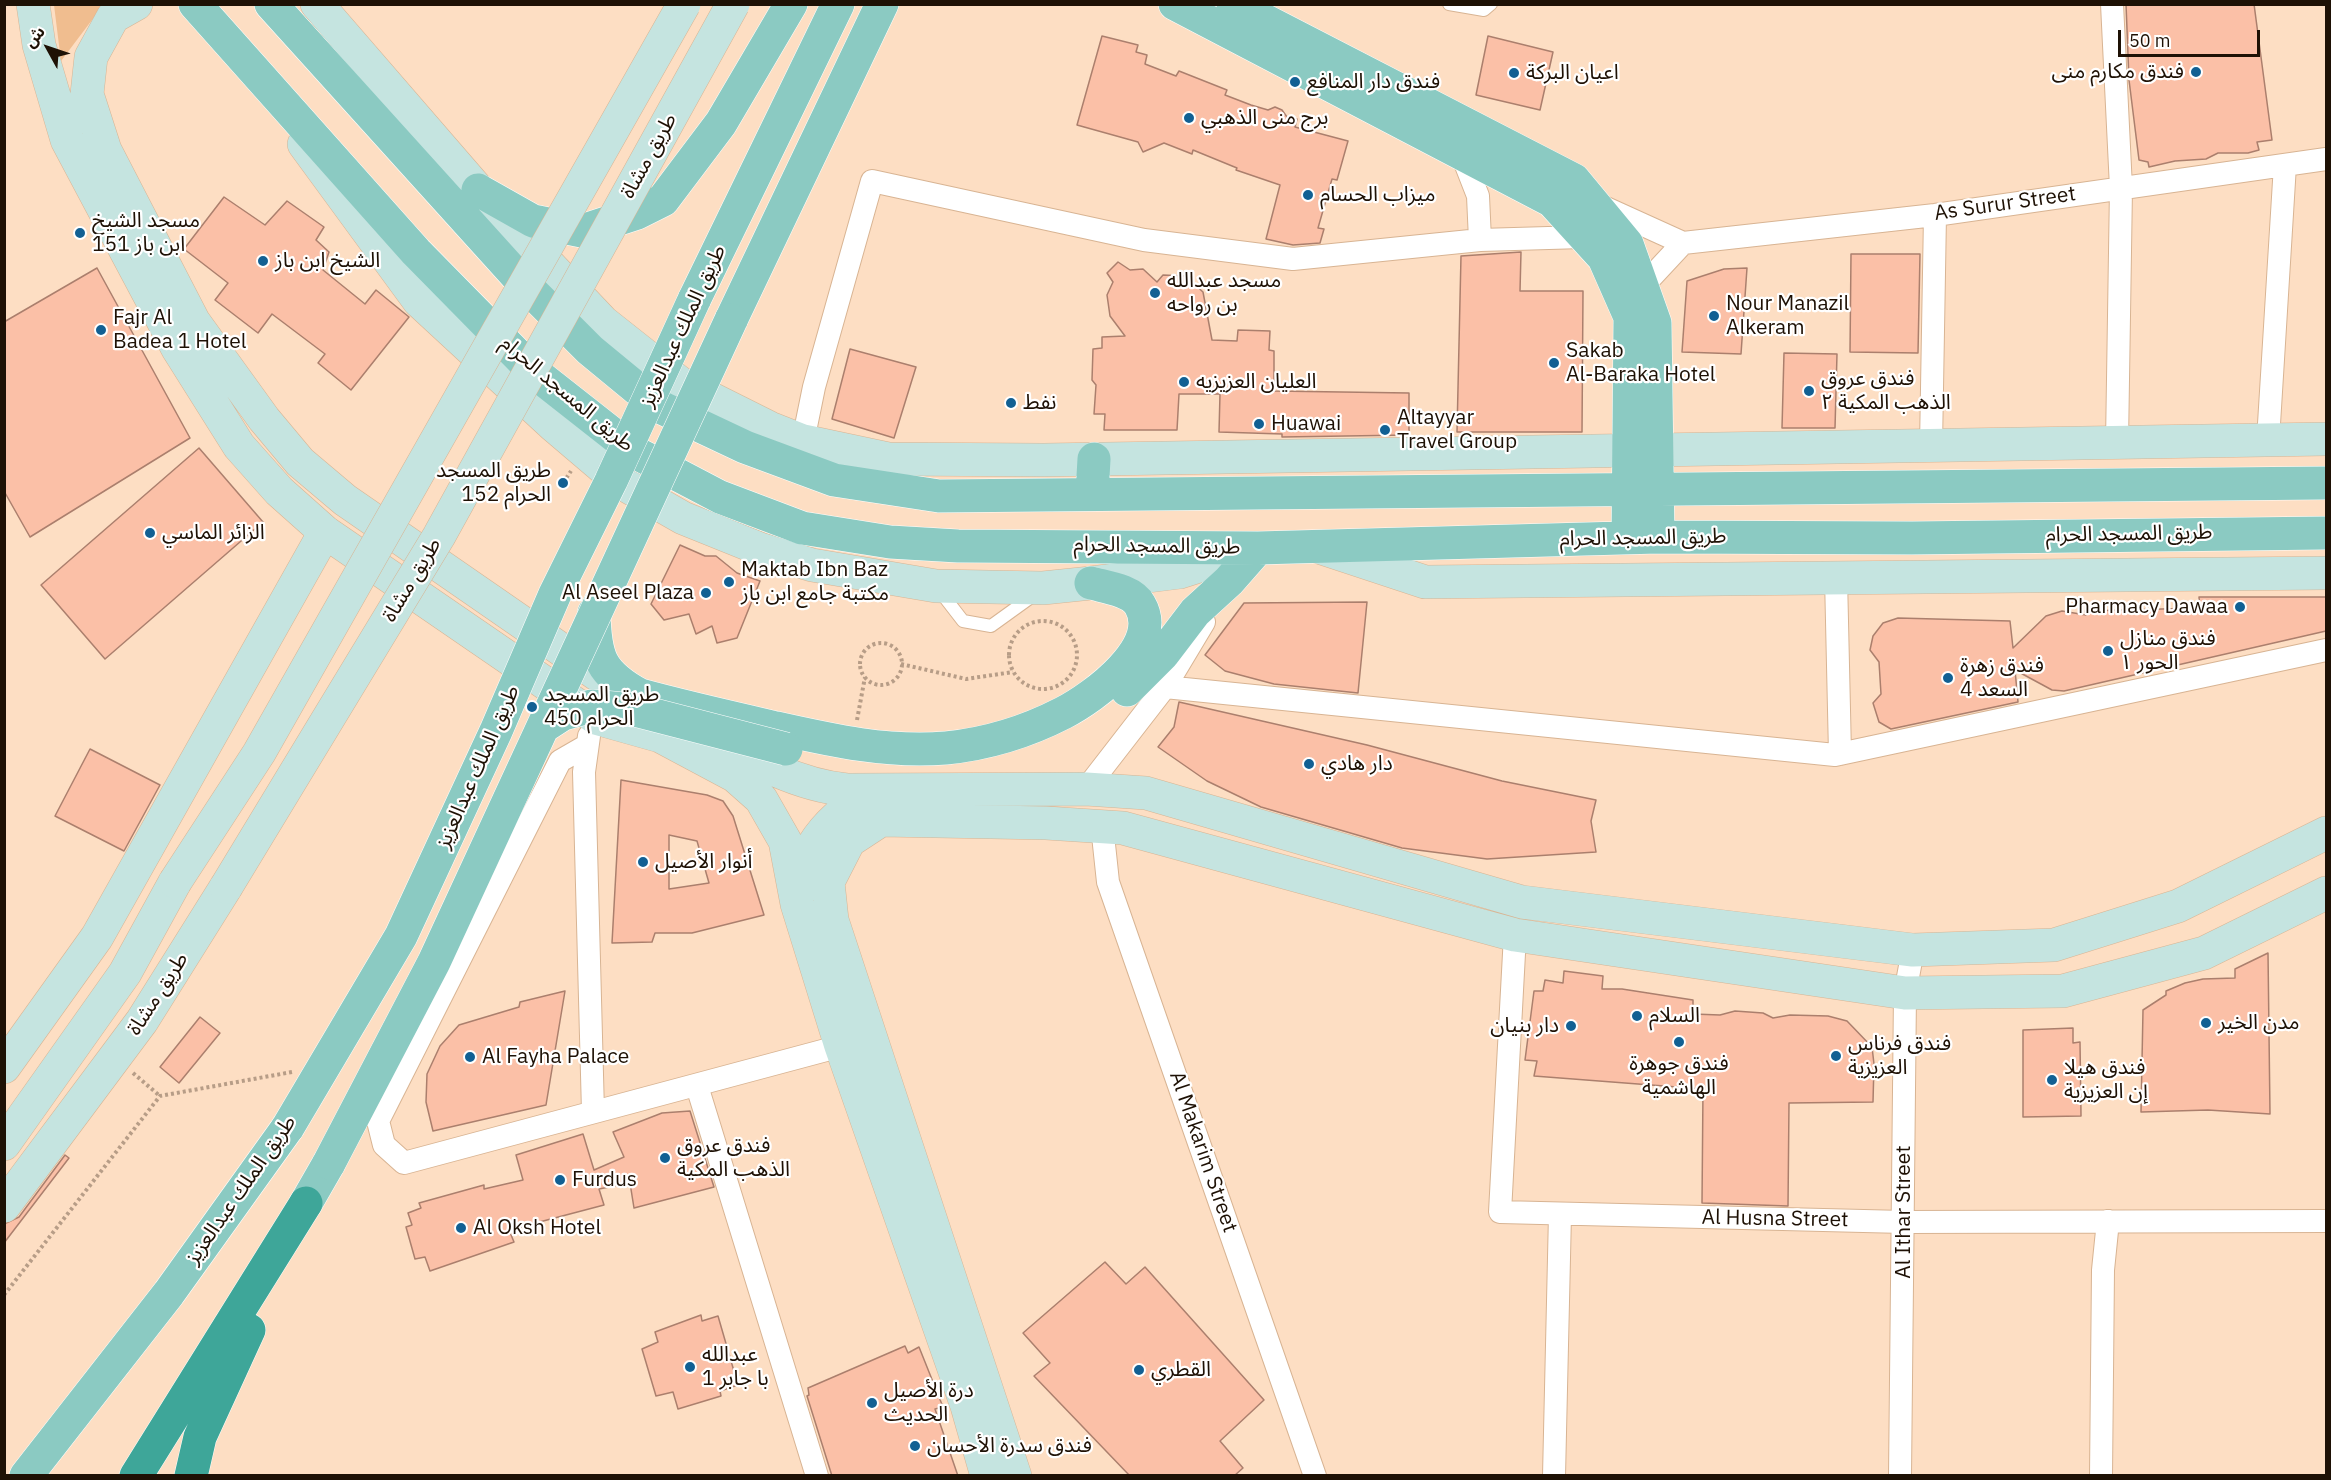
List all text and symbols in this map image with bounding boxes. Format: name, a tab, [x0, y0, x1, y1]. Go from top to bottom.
north arrow	[18, 18, 78, 78]
scale bar	[2121, 18, 2264, 56]
text: ش	[20, 22, 49, 51]
text: 50 m	[2129, 29, 2171, 52]
place label: فندق مكارم منى	[2052, 59, 2184, 85]
place label: اعيان البركة	[1526, 60, 1619, 86]
marker: فندق مكارم منى	[2189, 65, 2203, 79]
marker: اعيان البركة	[1507, 66, 1521, 80]
place label: فندق دار المنافع	[1307, 69, 1440, 95]
marker: فندق دار المنافع	[1288, 75, 1302, 89]
place label: برج منى الذهبي	[1201, 105, 1328, 131]
street label: طريق مشاة	[615, 109, 683, 203]
marker: برج منى الذهبي	[1182, 111, 1196, 125]
place label: ميزاب الحسام	[1320, 182, 1435, 208]
street label: As Surur Street	[1933, 182, 2077, 226]
marker: ميزاب الحسام	[1301, 188, 1315, 202]
place label: مسجد الشيخ ابن باز 151	[92, 208, 200, 258]
marker: مسجد الشيخ ابن باز 151	[73, 226, 87, 240]
street label: طريق الملك عبدالعزيز	[634, 241, 732, 411]
place label: الشيخ ابن باز	[275, 248, 380, 274]
marker: الشيخ ابن باز	[256, 254, 270, 268]
place label: مسجد عبدالله بن رواحه	[1167, 268, 1281, 318]
marker: مسجد عبدالله بن رواحه	[1148, 286, 1162, 300]
place label: Nour Manazil Alkeram	[1726, 291, 1849, 341]
place label: Fajr Al Badea 1 Hotel	[113, 305, 246, 355]
marker: Nour Manazil Alkeram	[1707, 309, 1721, 323]
marker: Fajr Al Badea 1 Hotel	[94, 323, 108, 337]
street label: طريق المسجد الحرام	[495, 331, 639, 457]
place label: Sakab Al-Baraka Hotel	[1566, 338, 1715, 388]
marker: Sakab Al-Baraka Hotel	[1547, 356, 1561, 370]
place label: فندق عروق الذهب المكية ٢	[1821, 366, 1951, 416]
place label: العليان العزيزيه	[1196, 369, 1317, 395]
marker: العليان العزيزيه	[1177, 375, 1191, 389]
marker: فندق عروق الذهب المكية ٢	[1802, 384, 1816, 398]
place label: نفط	[1023, 390, 1056, 416]
marker: نفط	[1004, 396, 1018, 410]
place label: Altayyar Travel Group	[1397, 405, 1517, 455]
place label: Huawai	[1271, 411, 1341, 437]
marker: Huawai	[1252, 417, 1266, 431]
marker: Altayyar Travel Group	[1378, 423, 1392, 437]
place label: طريق المسجد الحرام 152	[436, 458, 551, 508]
marker: طريق المسجد الحرام 152	[556, 476, 570, 490]
place label: الزائر الماسي	[162, 520, 265, 546]
street label: طريق المسجد الحرام	[2045, 520, 2213, 548]
street label: طريق المسجد الحرام	[1559, 524, 1727, 552]
marker: الزائر الماسي	[143, 526, 157, 540]
street label: طريق المسجد الحرام	[1073, 532, 1241, 560]
street label: طريق مشاة	[377, 533, 447, 627]
place label: Maktab Ibn Baz مكتبة جامع ابن باز	[741, 557, 889, 607]
marker: Maktab Ibn Baz مكتبة جامع ابن باز	[722, 575, 736, 589]
place label: Al Aseel Plaza	[562, 580, 694, 606]
marker: Al Aseel Plaza	[699, 586, 713, 600]
place label: Pharmacy Dawaa	[2065, 594, 2228, 620]
marker: Pharmacy Dawaa	[2233, 600, 2247, 614]
place label: فندق منازل الحور ١	[2120, 626, 2216, 676]
marker: فندق منازل الحور ١	[2101, 644, 2115, 658]
place label: فندق زهرة السعد 4	[1960, 653, 2044, 703]
marker: فندق زهرة السعد 4	[1941, 671, 1955, 685]
street label: طريق الملك عبدالعزيز	[431, 682, 525, 852]
place label: طريق المسجد الحرام 450	[544, 682, 659, 732]
marker: طريق المسجد الحرام 450	[525, 700, 539, 714]
place label: دار هادي	[1321, 751, 1393, 777]
marker: دار هادي	[1302, 757, 1316, 771]
place label: أنوار الأصيل	[655, 849, 753, 875]
marker: أنوار الأصيل	[636, 855, 650, 869]
street label: طريق مشاة	[122, 948, 194, 1040]
place label: السلام	[1649, 1003, 1700, 1029]
marker: السلام	[1630, 1009, 1644, 1023]
place label: مدن الخير	[2218, 1010, 2300, 1036]
place label: دار بنيان	[1490, 1013, 1559, 1039]
marker: مدن الخير	[2199, 1016, 2213, 1030]
marker: دار بنيان	[1564, 1019, 1578, 1033]
place label: فندق فرناس العزيزية	[1848, 1031, 1951, 1081]
marker: فندق جوهرة الهاشمية	[1672, 1035, 1686, 1049]
place label: Al Fayha Palace	[482, 1044, 629, 1070]
marker: فندق فرناس العزيزية	[1829, 1049, 1843, 1063]
marker: Al Fayha Palace	[463, 1050, 477, 1064]
place label: فندق جوهرة الهاشمية	[1629, 1051, 1729, 1101]
place label: فندق هيلا إن العزيزية	[2064, 1055, 2148, 1105]
street label: Al Makarim Street	[1164, 1068, 1242, 1236]
marker: فندق هيلا إن العزيزية	[2045, 1073, 2059, 1087]
street label: طريق الملك عبدالعزيز	[180, 1111, 302, 1269]
place label: فندق عروق الذهب المكية	[677, 1133, 790, 1183]
street label: Al Ithar Street	[1891, 1145, 1917, 1279]
marker: فندق عروق الذهب المكية	[658, 1151, 672, 1165]
place label: Furdus	[572, 1167, 637, 1193]
marker: Furdus	[553, 1173, 567, 1187]
street label: Al Husna Street	[1701, 1205, 1849, 1233]
place label: Al Oksh Hotel	[473, 1215, 601, 1241]
marker: Al Oksh Hotel	[454, 1221, 468, 1235]
place label: عبدالله با جابر 1	[702, 1342, 769, 1392]
place label: القطري	[1151, 1357, 1211, 1383]
marker: عبدالله با جابر 1	[683, 1360, 697, 1374]
marker: القطري	[1132, 1363, 1146, 1377]
place label: درة الأصيل الحديث	[884, 1378, 974, 1428]
marker: درة الأصيل الحديث	[865, 1396, 879, 1410]
place label: فندق سدرة الأحسان	[927, 1433, 1092, 1459]
marker: فندق سدرة الأحسان	[908, 1439, 922, 1453]

